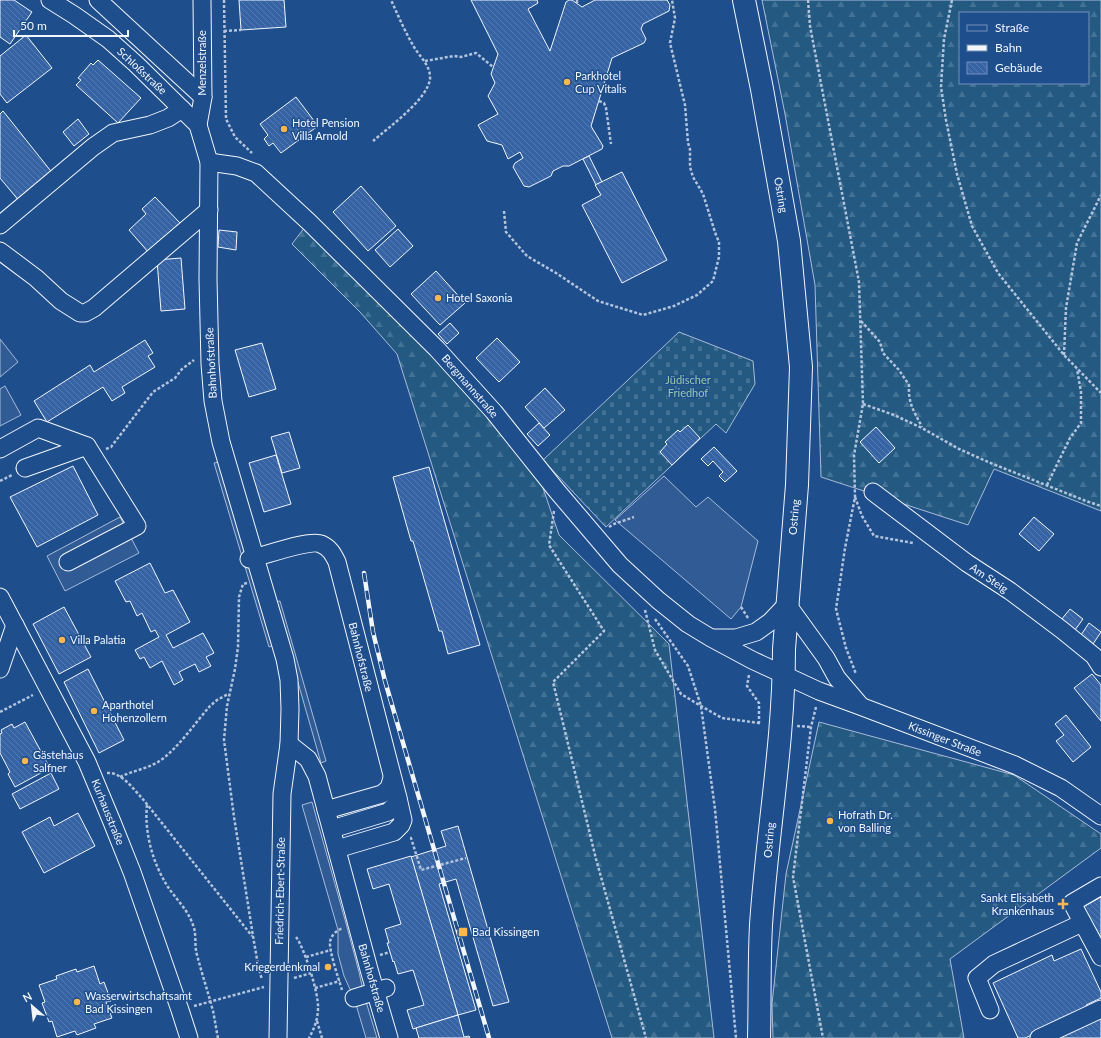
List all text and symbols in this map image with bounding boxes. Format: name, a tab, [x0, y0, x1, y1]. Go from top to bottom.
scale bar	[14, 12, 128, 38]
legend	[959, 12, 1089, 84]
text: 50 m	[20, 18, 47, 33]
text: Straße	[995, 20, 1029, 35]
street label: Menzelstraße	[195, 30, 208, 96]
text: Bahn	[995, 40, 1022, 55]
street label: Schloßstraße	[115, 44, 170, 97]
text: Gebäude	[995, 60, 1042, 75]
place label: Parkhotel Cup Vitalis	[575, 69, 627, 95]
marker: Parkhotel Cup Vitalis	[562, 77, 572, 87]
place label: Hotel Pension Villa Arnold	[292, 116, 360, 142]
marker: Hotel Pension Villa Arnold	[279, 124, 289, 134]
street label: Ostring	[772, 176, 791, 214]
place label: Hotel Saxonia	[446, 291, 513, 304]
marker: Hotel Saxonia	[433, 293, 443, 303]
street label: Bahnhofstraße	[202, 327, 219, 399]
street label: Bergmannstraße	[439, 351, 501, 420]
park label: Jüdischer Friedhof	[665, 373, 711, 399]
street label: Ostring	[785, 498, 802, 535]
street label: Am Steig	[968, 560, 1011, 595]
street label: Bahnhofstraße	[347, 621, 376, 693]
place label: Villa Palatia	[70, 633, 126, 646]
marker: Villa Palatia	[57, 635, 67, 645]
place label: Aparthotel Hohenzollern	[102, 698, 167, 724]
marker: Aparthotel Hohenzollern	[89, 706, 99, 716]
street label: Kissinger Straße	[907, 719, 984, 759]
place label: Gästehaus Salfner	[33, 748, 84, 774]
marker: Gästehaus Salfner	[20, 756, 30, 766]
street label: Kurhausstraße	[89, 777, 128, 847]
place label: Hofrath Dr. von Balling	[838, 808, 893, 834]
marker: Hofrath Dr. von Balling	[825, 816, 835, 826]
street label: Ostring	[760, 821, 777, 858]
street label: Friedrich-Ebert-Straße	[272, 837, 287, 945]
place label: Sankt Elisabeth Krankenhaus	[980, 891, 1054, 917]
marker: Sankt Elisabeth Krankenhaus	[1057, 898, 1069, 910]
place label: Bad Kissingen	[472, 925, 539, 938]
marker: Bad Kissingen	[457, 926, 469, 938]
street label: Bahnhofstraße	[356, 942, 389, 1014]
place label: Kriegerdenkmal	[244, 960, 320, 973]
marker: Kriegerdenkmal	[323, 962, 333, 972]
north arrow	[12, 986, 52, 1026]
text: N	[20, 989, 34, 1004]
place label: Wasserwirtschaftsamt Bad Kissingen	[85, 989, 192, 1015]
marker: Wasserwirtschaftsamt Bad Kissingen	[72, 997, 82, 1007]

